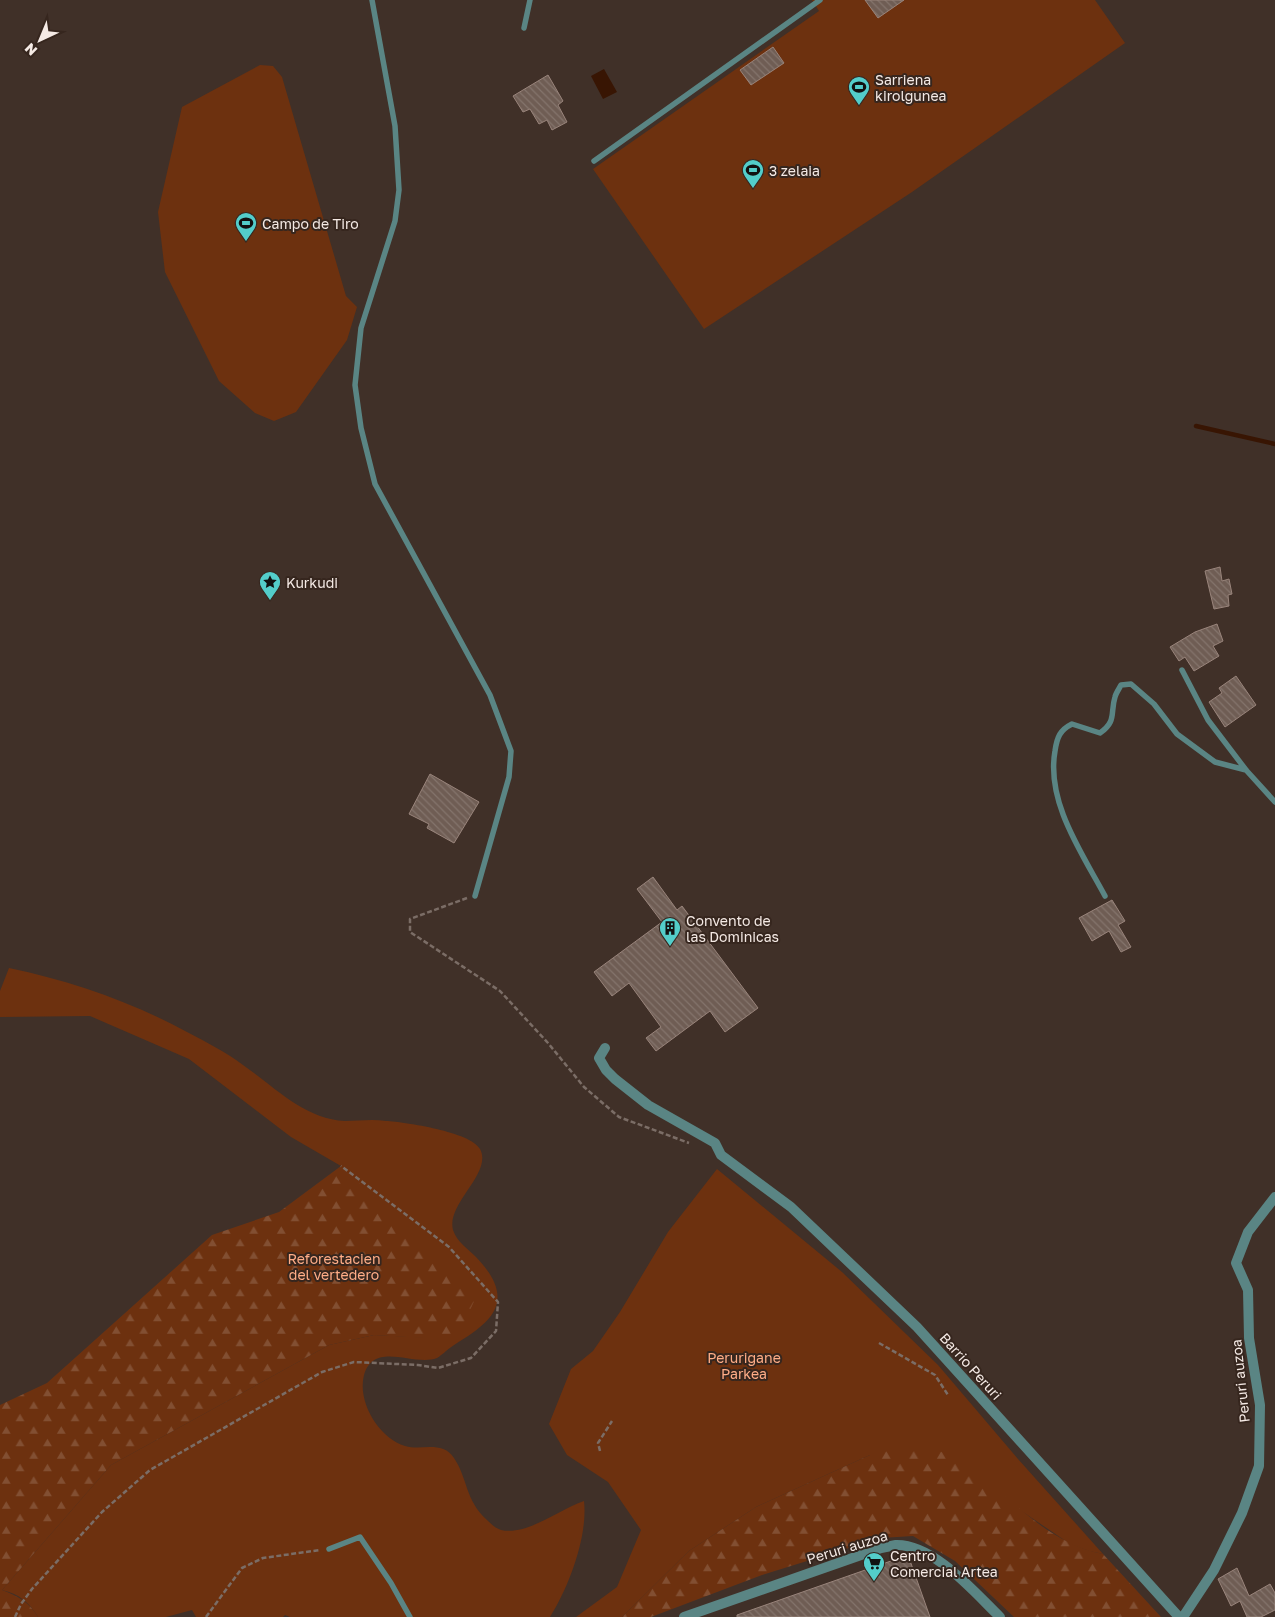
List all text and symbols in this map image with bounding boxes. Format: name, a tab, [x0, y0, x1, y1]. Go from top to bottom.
north arrow	[15, 15, 65, 65]
text: N	[21, 40, 40, 60]
place label: Sarriena kirolgunea	[875, 71, 946, 104]
sports icon: Sarriena kirolgunea	[847, 75, 871, 106]
sports icon: 3 zelaia	[741, 158, 765, 189]
place label: 3 zelaia	[769, 162, 820, 179]
sports icon: Campo de Tiro	[234, 211, 258, 242]
place label: Campo de Tiro	[262, 215, 359, 232]
place icon: Kurkudi	[258, 570, 282, 601]
place label: Kurkudi	[286, 574, 338, 591]
place label: Convento de las Dominicas	[686, 912, 779, 945]
building icon: Convento de las Dominicas	[658, 916, 682, 947]
park label: Reforestacien del vertedero	[287, 1250, 381, 1283]
street label: Barrio Peruri	[937, 1329, 1005, 1403]
street label: Peruri auzoa	[1227, 1339, 1253, 1423]
park label: Perurigane Parkea	[707, 1349, 781, 1382]
street label: Peruri auzoa	[805, 1527, 889, 1567]
place label: Centro Comercial Artea	[890, 1547, 998, 1580]
supermarket icon: Centro Comercial Artea	[862, 1551, 886, 1582]

